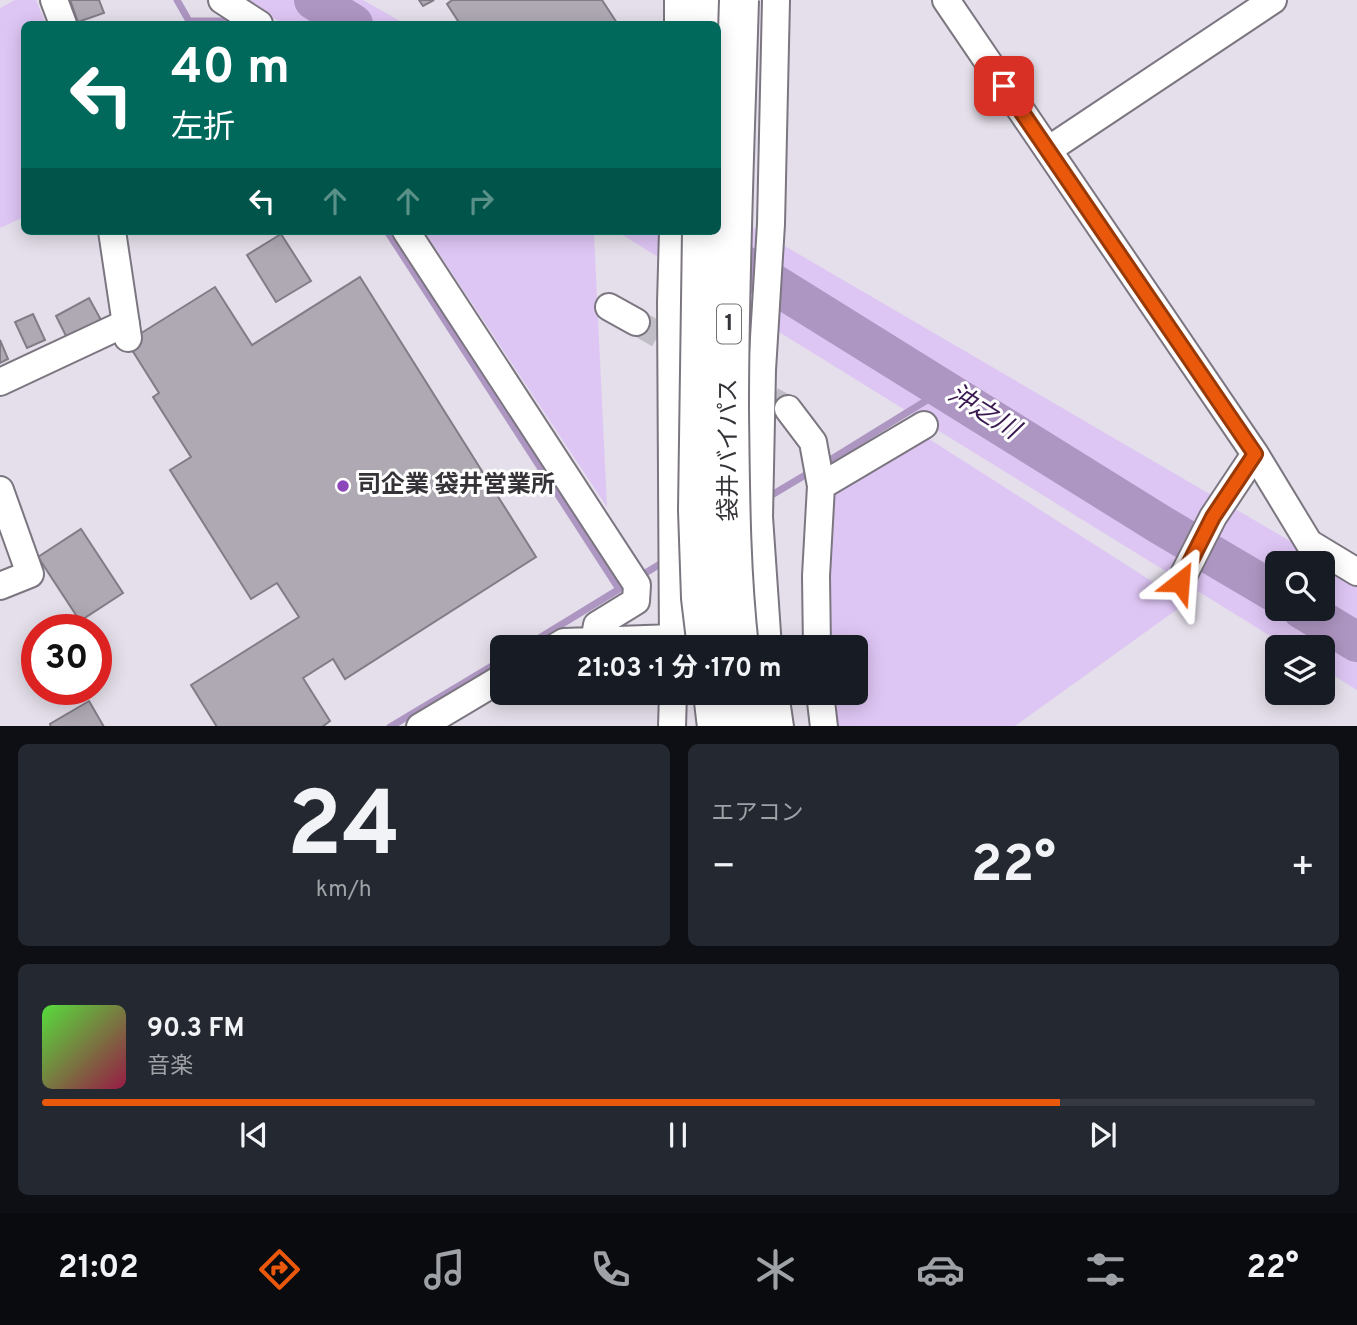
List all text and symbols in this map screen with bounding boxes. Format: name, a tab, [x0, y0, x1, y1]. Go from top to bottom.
text: 40 m	[171, 39, 290, 101]
icon: left	[56, 49, 147, 140]
pin	[974, 56, 1034, 116]
icon: arrive	[985, 67, 1023, 105]
text: 左折	[171, 109, 235, 149]
icon: left	[243, 182, 281, 220]
icon: ahead	[316, 182, 354, 220]
icon: ahead	[389, 182, 427, 220]
icon: right	[462, 182, 500, 220]
road number: 1	[717, 304, 741, 344]
street label: 袋井バイパス	[715, 378, 745, 522]
water label: 沖之川	[941, 378, 1027, 449]
place label: 司企業 袋井営業所	[357, 471, 555, 501]
marker: 司企業 袋井営業所	[335, 478, 351, 494]
position arrow	[1143, 545, 1217, 619]
map controls	[1265, 551, 1335, 705]
button: search	[1265, 551, 1335, 621]
speed limit sign: 30	[21, 614, 112, 705]
button: layers	[1265, 635, 1335, 705]
text: 21:03 · 1 分 · 170 m	[577, 653, 781, 686]
text: 24	[287, 773, 401, 888]
text: エアコン	[712, 800, 804, 829]
text: 22°	[971, 834, 1056, 900]
text: −	[712, 844, 736, 893]
text: +	[1290, 844, 1315, 893]
text: km/h	[316, 876, 372, 905]
text: 90.3 FM	[147, 1013, 245, 1046]
text: 音楽	[147, 1053, 193, 1082]
icon: previous	[235, 1116, 273, 1154]
icon: pause	[659, 1116, 697, 1154]
icon: next	[1084, 1116, 1122, 1154]
icon: directions	[255, 1245, 304, 1294]
icon: music	[420, 1245, 469, 1294]
icon: phone	[586, 1245, 635, 1294]
icon: climate	[751, 1245, 800, 1294]
icon: car	[916, 1245, 965, 1294]
icon: filters	[1081, 1245, 1130, 1294]
text: 21:02	[58, 1249, 139, 1289]
text: 22°	[1246, 1249, 1299, 1289]

